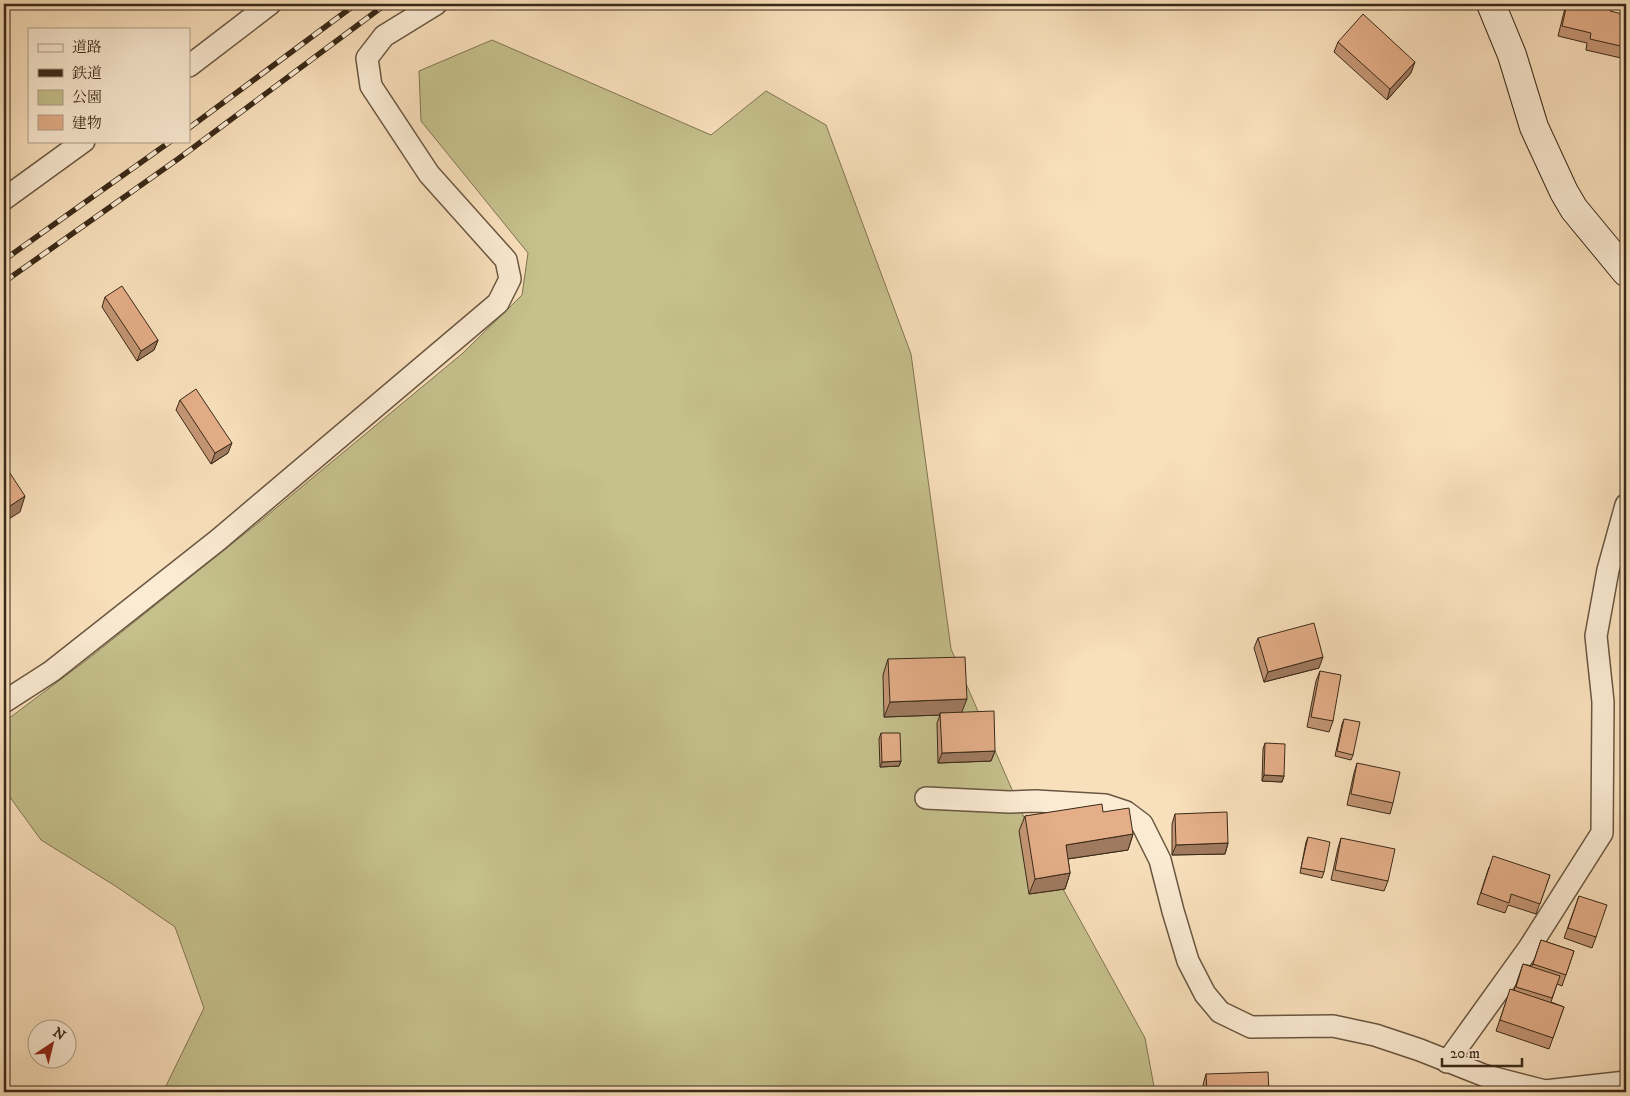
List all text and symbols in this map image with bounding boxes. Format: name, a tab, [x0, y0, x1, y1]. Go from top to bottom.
legend	[28, 28, 190, 142]
text: 道路	[72, 38, 102, 57]
text: 鉄道	[72, 64, 102, 83]
text: 公園	[72, 88, 102, 107]
text: 建物	[72, 114, 102, 133]
north arrow	[28, 1018, 78, 1068]
text: N	[49, 1023, 69, 1045]
scale bar	[1442, 1036, 1522, 1068]
text: 20 m	[1450, 1044, 1480, 1063]

